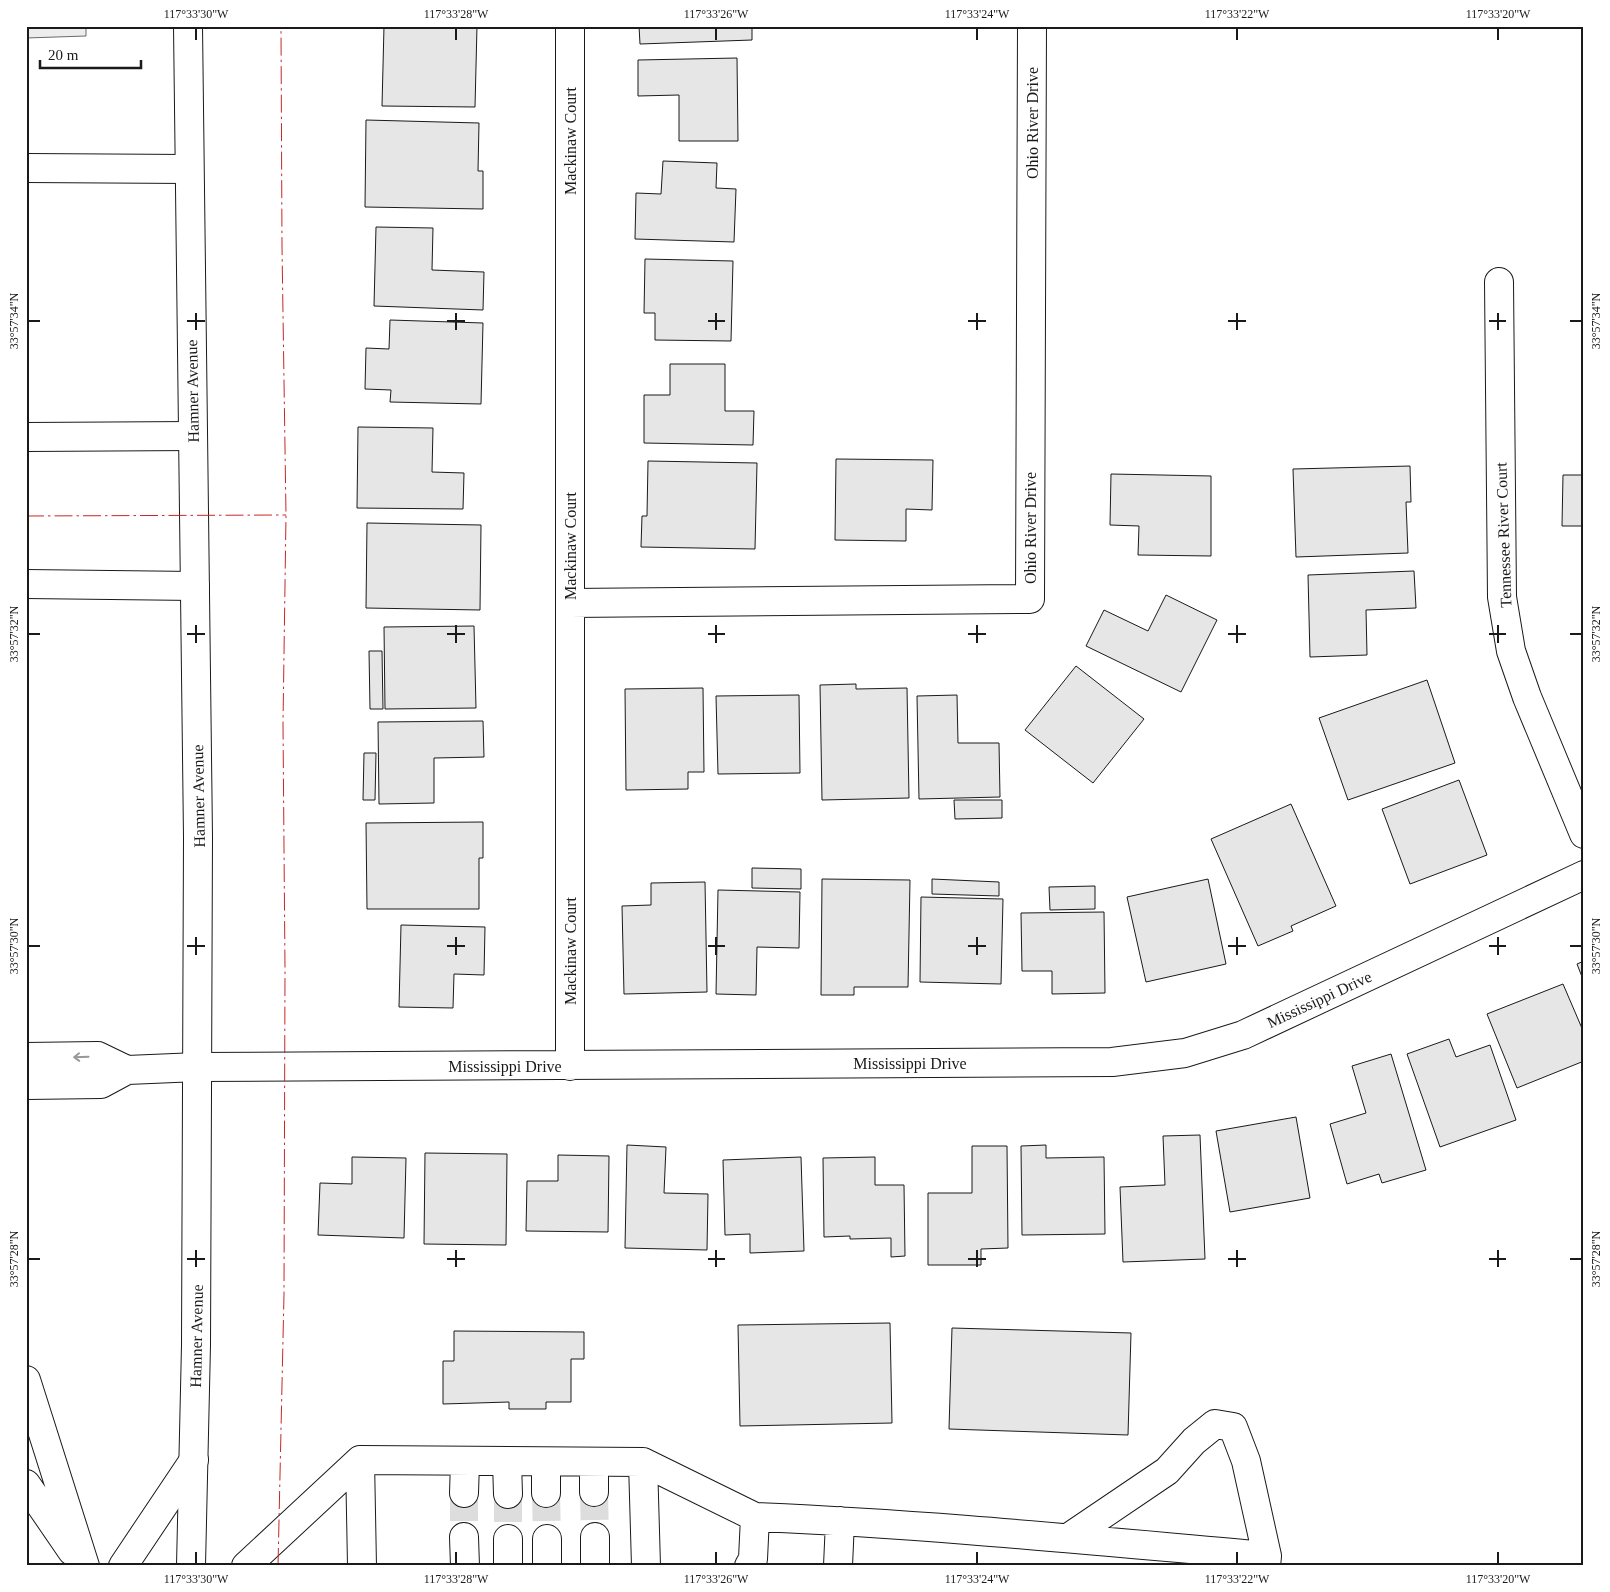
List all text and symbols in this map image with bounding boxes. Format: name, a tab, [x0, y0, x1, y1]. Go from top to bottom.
text: 117°33'30"W	[164, 7, 229, 21]
text: 117°33'28"W	[424, 7, 489, 21]
text: 117°33'26"W	[684, 7, 749, 21]
text: 117°33'24"W	[945, 7, 1010, 21]
text: 117°33'22"W	[1205, 7, 1270, 21]
text: 117°33'20"W	[1466, 7, 1531, 21]
scale bar	[40, 38, 141, 70]
text: 20 m	[48, 47, 79, 63]
street label: Ohio River Drive	[1024, 67, 1041, 179]
street label: Mackinaw Court	[562, 86, 579, 195]
text: 33°57'34"N	[7, 292, 21, 349]
text: 33°57'34"N	[1589, 292, 1603, 349]
street label: Hamner Avenue	[183, 339, 202, 443]
street label: Tennessee River Court	[1492, 461, 1515, 608]
street label: Ohio River Drive	[1022, 472, 1039, 584]
street label: Mackinaw Court	[562, 491, 579, 600]
text: 33°57'32"N	[7, 605, 21, 662]
text: 33°57'32"N	[1589, 605, 1603, 662]
street label: Hamner Avenue	[189, 744, 208, 848]
street label: Mackinaw Court	[562, 896, 579, 1005]
text: 33°57'30"N	[7, 917, 21, 974]
text: 33°57'30"N	[1589, 917, 1603, 974]
street label: Mississippi Drive	[1264, 968, 1375, 1032]
one-way arrow	[73, 1052, 90, 1062]
street label: Mississippi Drive	[853, 1055, 967, 1073]
street label: Mississippi Drive	[448, 1058, 562, 1076]
text: 33°57'28"N	[7, 1230, 21, 1287]
text: 33°57'28"N	[1589, 1230, 1603, 1287]
street label: Hamner Avenue	[187, 1284, 206, 1388]
text: 117°33'30"W	[164, 1572, 229, 1586]
text: 117°33'28"W	[424, 1572, 489, 1586]
text: 117°33'26"W	[684, 1572, 749, 1586]
text: 117°33'24"W	[945, 1572, 1010, 1586]
text: 117°33'22"W	[1205, 1572, 1270, 1586]
text: 117°33'20"W	[1466, 1572, 1531, 1586]

